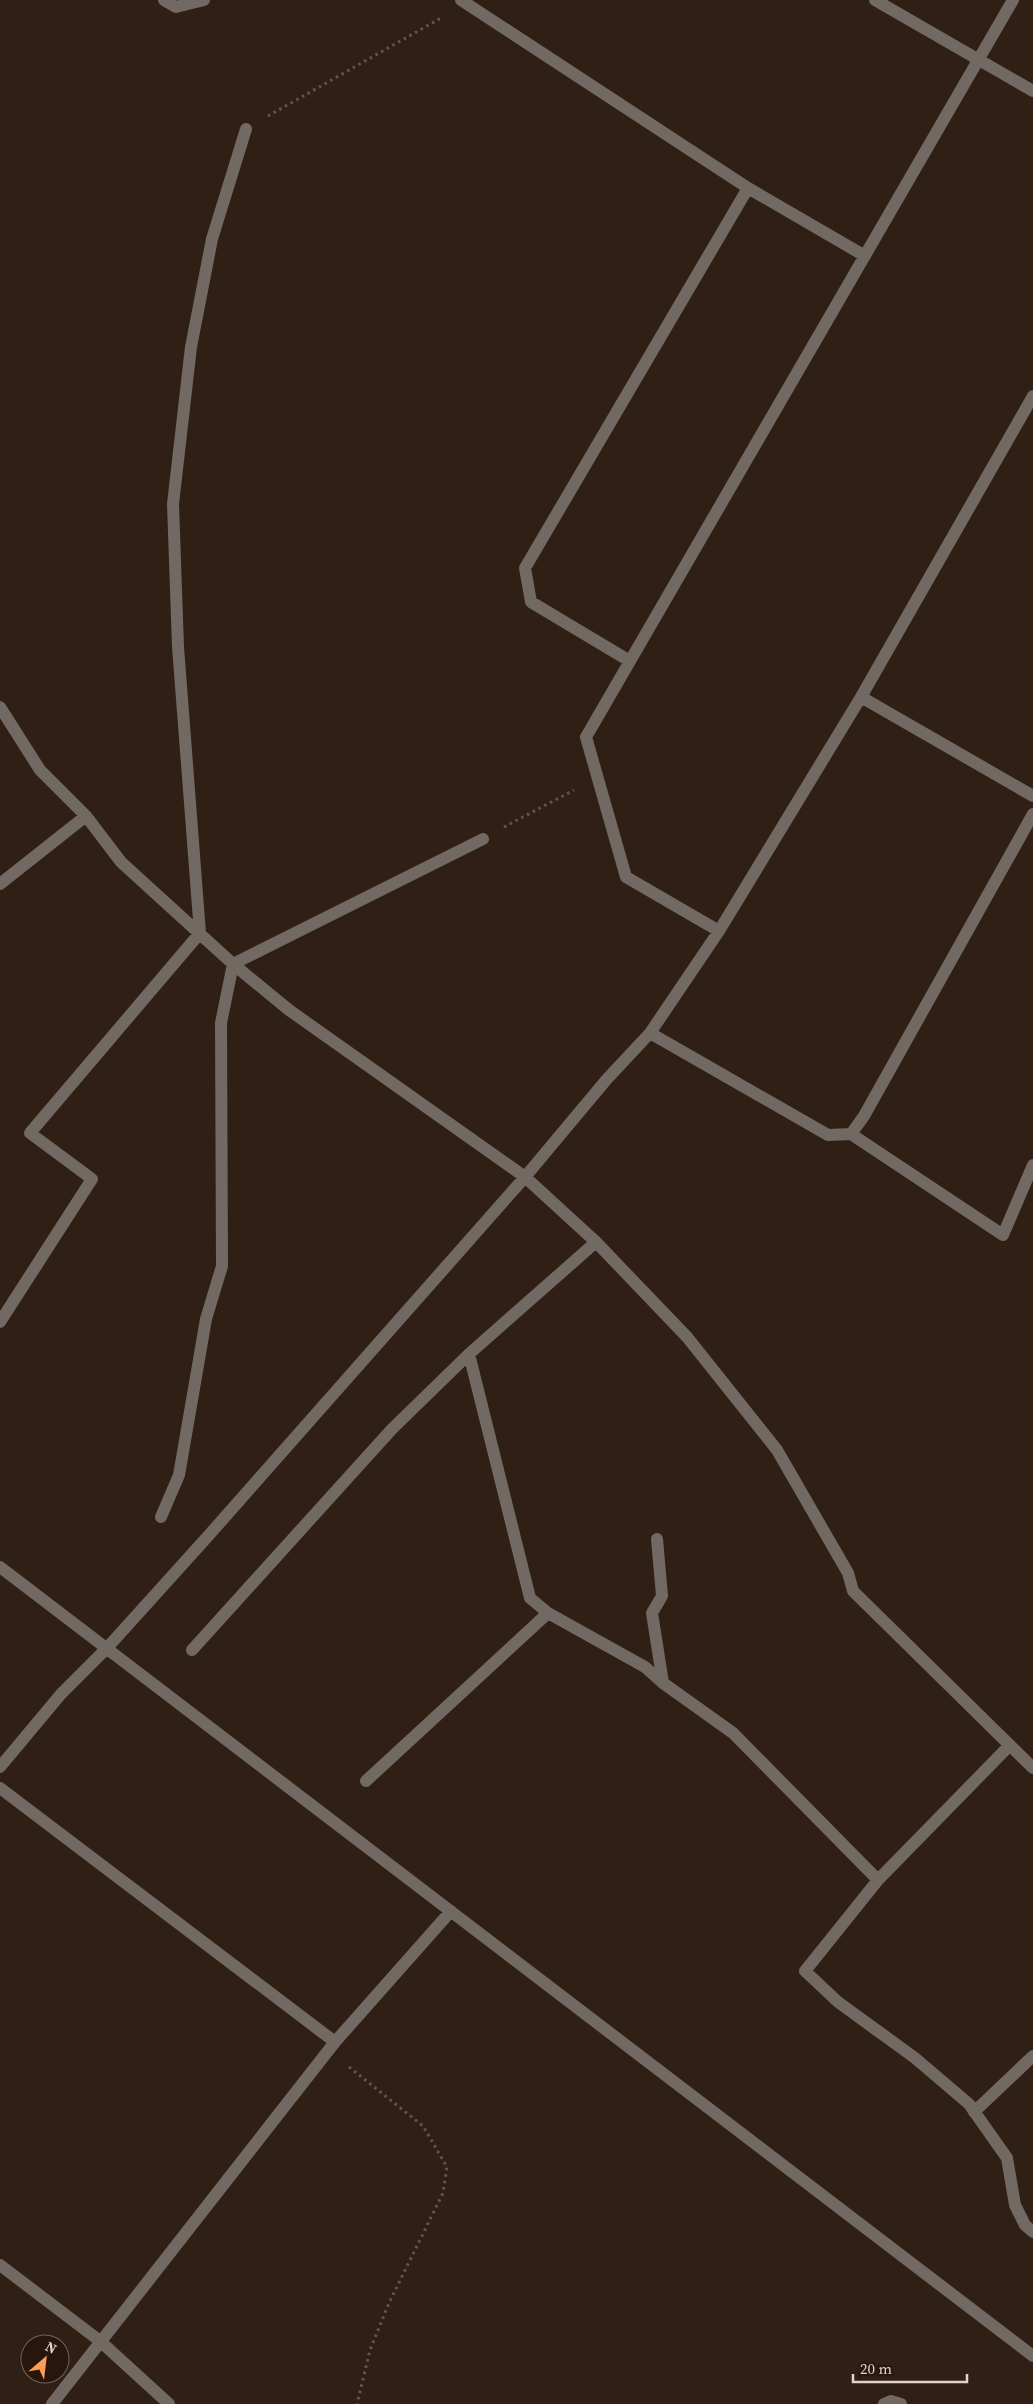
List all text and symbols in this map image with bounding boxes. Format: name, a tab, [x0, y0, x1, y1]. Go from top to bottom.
north arrow	[20, 2334, 70, 2384]
text: N	[42, 2336, 60, 2359]
scale bar	[853, 2352, 967, 2384]
text: 20 m	[860, 2358, 892, 2379]

